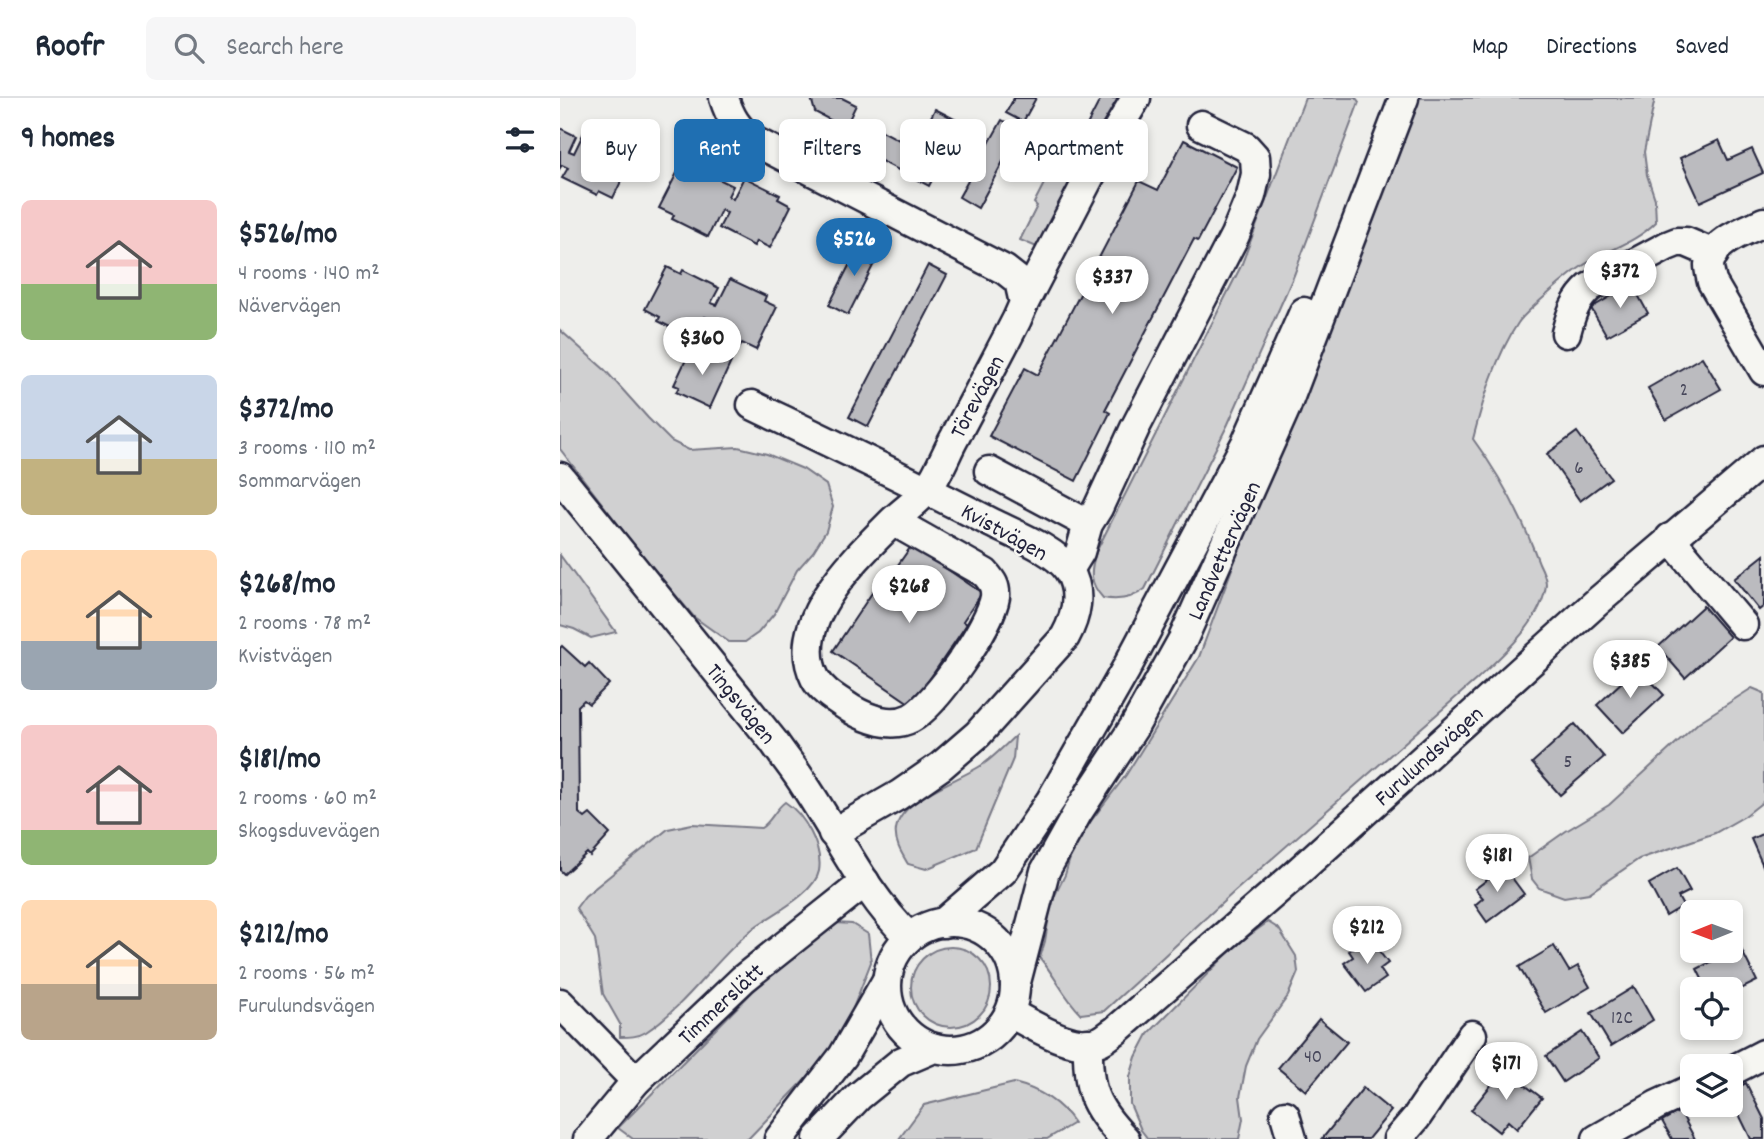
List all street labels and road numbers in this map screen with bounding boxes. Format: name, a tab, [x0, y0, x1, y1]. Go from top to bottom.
street label: Törevägen	[943, 350, 1015, 445]
street label: Landvettervägen	[1181, 477, 1272, 626]
street label: Kvistvägen	[954, 497, 1053, 571]
street label: Tingsvägen	[696, 658, 782, 753]
street label: Furulundsvägen	[1368, 700, 1492, 816]
street label: Timmerslätt	[672, 957, 773, 1054]

